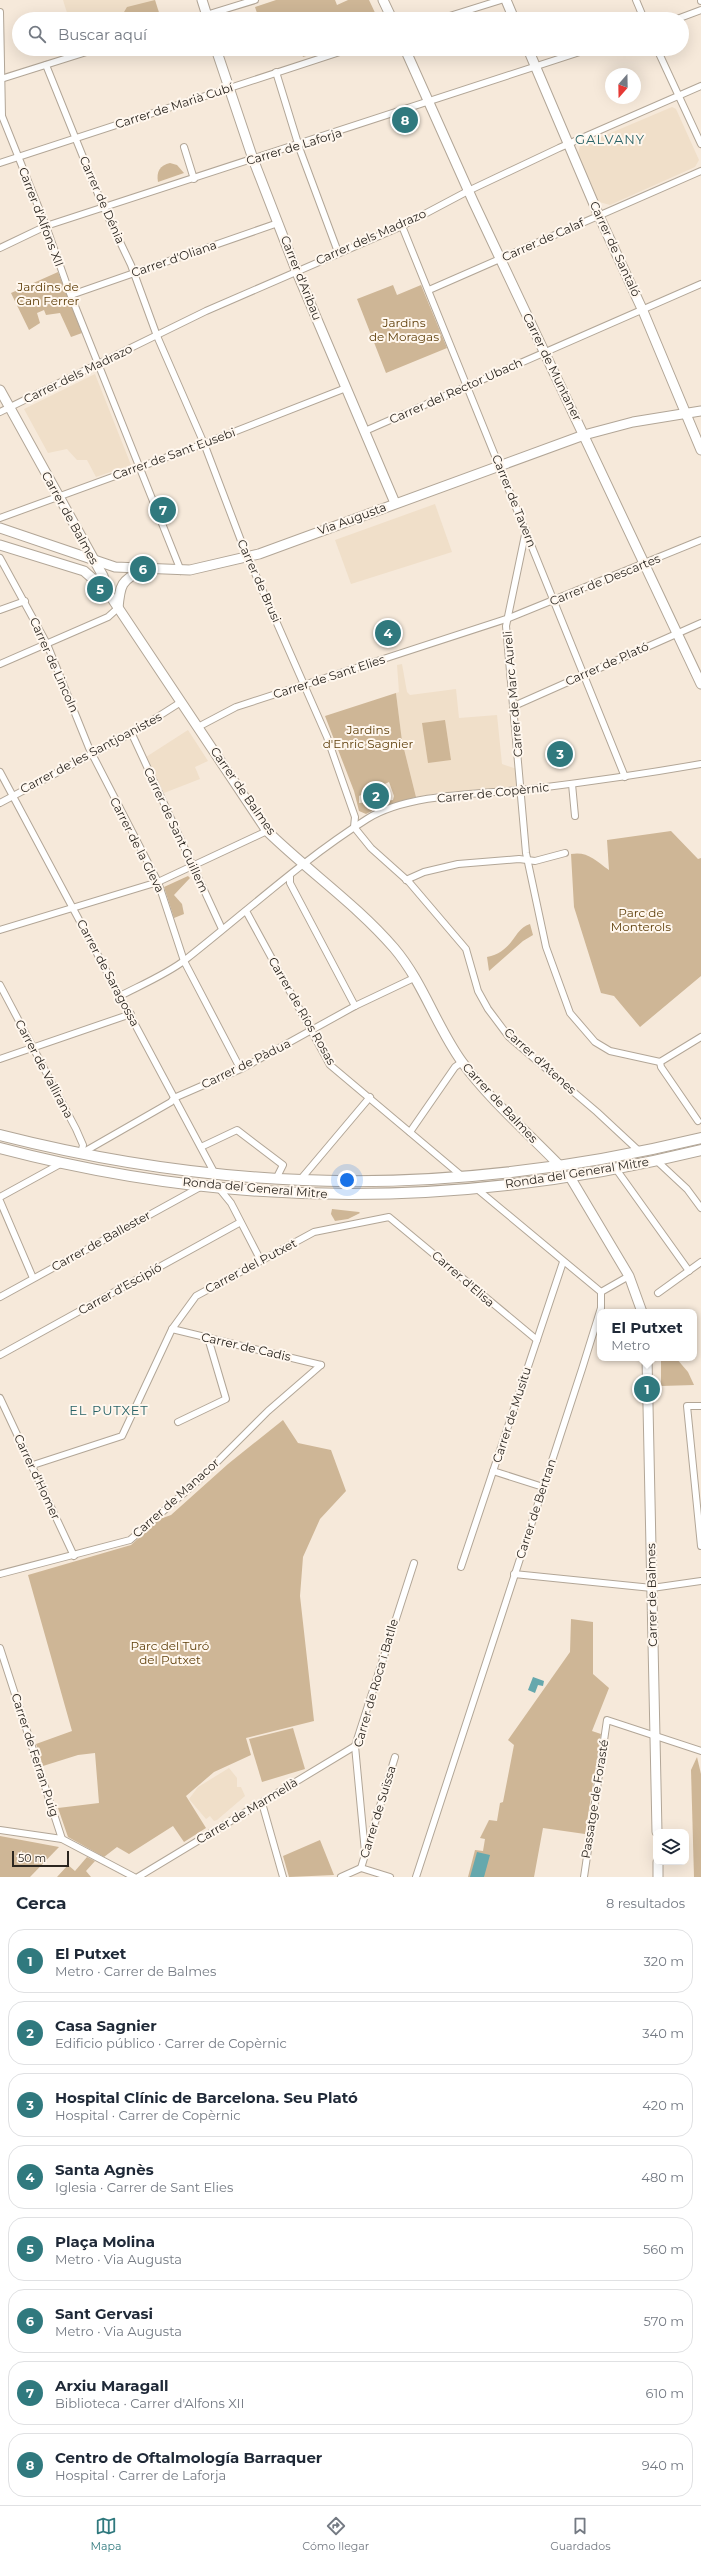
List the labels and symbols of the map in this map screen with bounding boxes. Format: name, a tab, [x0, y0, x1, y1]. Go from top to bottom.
north arrow	[605, 68, 641, 104]
street label: Carrer de Marià Cubí	[113, 79, 235, 132]
pin: 8	[392, 105, 418, 135]
street label: Carrer de Laforja	[244, 125, 344, 168]
district label: GALVANY	[575, 131, 645, 147]
street label: Carrer de Dénia	[76, 154, 128, 246]
street label: Carrer d'Alfons XII	[16, 165, 67, 269]
street label: Carrer de Santaló	[587, 199, 644, 299]
street label: Carrer dels Madrazo	[313, 205, 428, 268]
street label: Carrer de Calaf	[499, 214, 587, 264]
street label: Carrer d'Aribau	[278, 233, 325, 322]
street label: Carrer d'Oliana	[129, 237, 218, 280]
park label: Jardins de Can Ferrer	[16, 279, 80, 308]
street label: Carrer de Muntaner	[520, 310, 585, 423]
park label: Jardins de Moragas	[369, 315, 439, 344]
street label: Carrer dels Madrazo	[21, 341, 135, 406]
street label: Carrer del Rector Ubach	[387, 354, 525, 427]
street label: Carrer de Sant Eusebi	[110, 424, 237, 483]
street label: Carrer de Tavern	[489, 452, 540, 549]
street label: Carrer de Balmes	[39, 469, 102, 567]
pin: 7	[150, 495, 176, 525]
street label: Via Augusta	[315, 499, 388, 538]
street label: Carrer de Brusi	[234, 537, 285, 625]
street label: Carrer de Descartes	[547, 550, 663, 609]
pin: 6	[130, 554, 156, 584]
pin: 5	[87, 574, 113, 604]
street label: Carrer de Lincoln	[27, 615, 82, 715]
pin: 4	[375, 618, 401, 648]
street label: Carrer de Marc Aureli	[500, 630, 525, 758]
street label: Carrer de Plató	[563, 638, 651, 689]
street label: Carrer de Sant Elies	[271, 651, 387, 702]
street label: Carrer de les Santjoanistes	[17, 709, 164, 796]
park label: Jardins d'Enric Sagnier	[323, 722, 413, 751]
pin: 3	[547, 739, 573, 769]
street label: Carrer de Balmes	[207, 744, 279, 838]
street label: Carrer de Sant Guillem	[141, 765, 212, 895]
street label: Carrer de Copèrnic	[436, 779, 550, 806]
pin: 2	[363, 781, 389, 811]
street label: Carrer de la Gleva	[107, 795, 168, 895]
park label: Parc de Monterols	[611, 905, 671, 934]
street label: Carrer de Saragossa	[74, 917, 143, 1029]
street label: Carrer de Ríos Rosas	[265, 954, 340, 1067]
street label: Carrer de Vallirana	[12, 1017, 77, 1121]
street label: Carrer d'Atenes	[501, 1024, 580, 1097]
street label: Carrer de Pàdua	[199, 1035, 293, 1092]
street label: Carrer de Balmes	[459, 1060, 541, 1146]
street label: Ronda del General Mitre	[504, 1154, 650, 1191]
your location	[337, 1170, 357, 1190]
street label: Ronda del General Mitre	[182, 1174, 328, 1201]
street label: Carrer de Ballester	[49, 1207, 153, 1274]
street label: Carrer del Putxet	[202, 1235, 299, 1296]
street label: Carrer d'Elisa	[429, 1247, 498, 1310]
street label: Carrer d'Escipió	[75, 1259, 164, 1318]
street label: Carrer de Cadis	[200, 1329, 292, 1364]
street label: Carrer de Musitu	[489, 1365, 534, 1465]
pin: 1	[634, 1374, 660, 1404]
district label: EL PUTXET	[69, 1402, 149, 1418]
street label: Carrer d'Homer	[11, 1432, 64, 1522]
street label: Carrer de Manacor	[129, 1455, 222, 1540]
street label: Carrer de Bertran	[512, 1457, 559, 1561]
street label: Carrer de Balmes	[643, 1543, 660, 1647]
street label: Carrer de Roca i Batlle	[350, 1617, 401, 1749]
park label: Parc del Turó del Putxet	[131, 1638, 209, 1667]
street label: Carrer de Ferran Puig	[8, 1691, 63, 1818]
street label: Passatge de Forasté	[578, 1738, 611, 1859]
street label: Carrer de Suïssa	[356, 1764, 399, 1860]
street label: Carrer de Marmellà	[193, 1774, 300, 1847]
scale bar	[12, 1849, 69, 1868]

